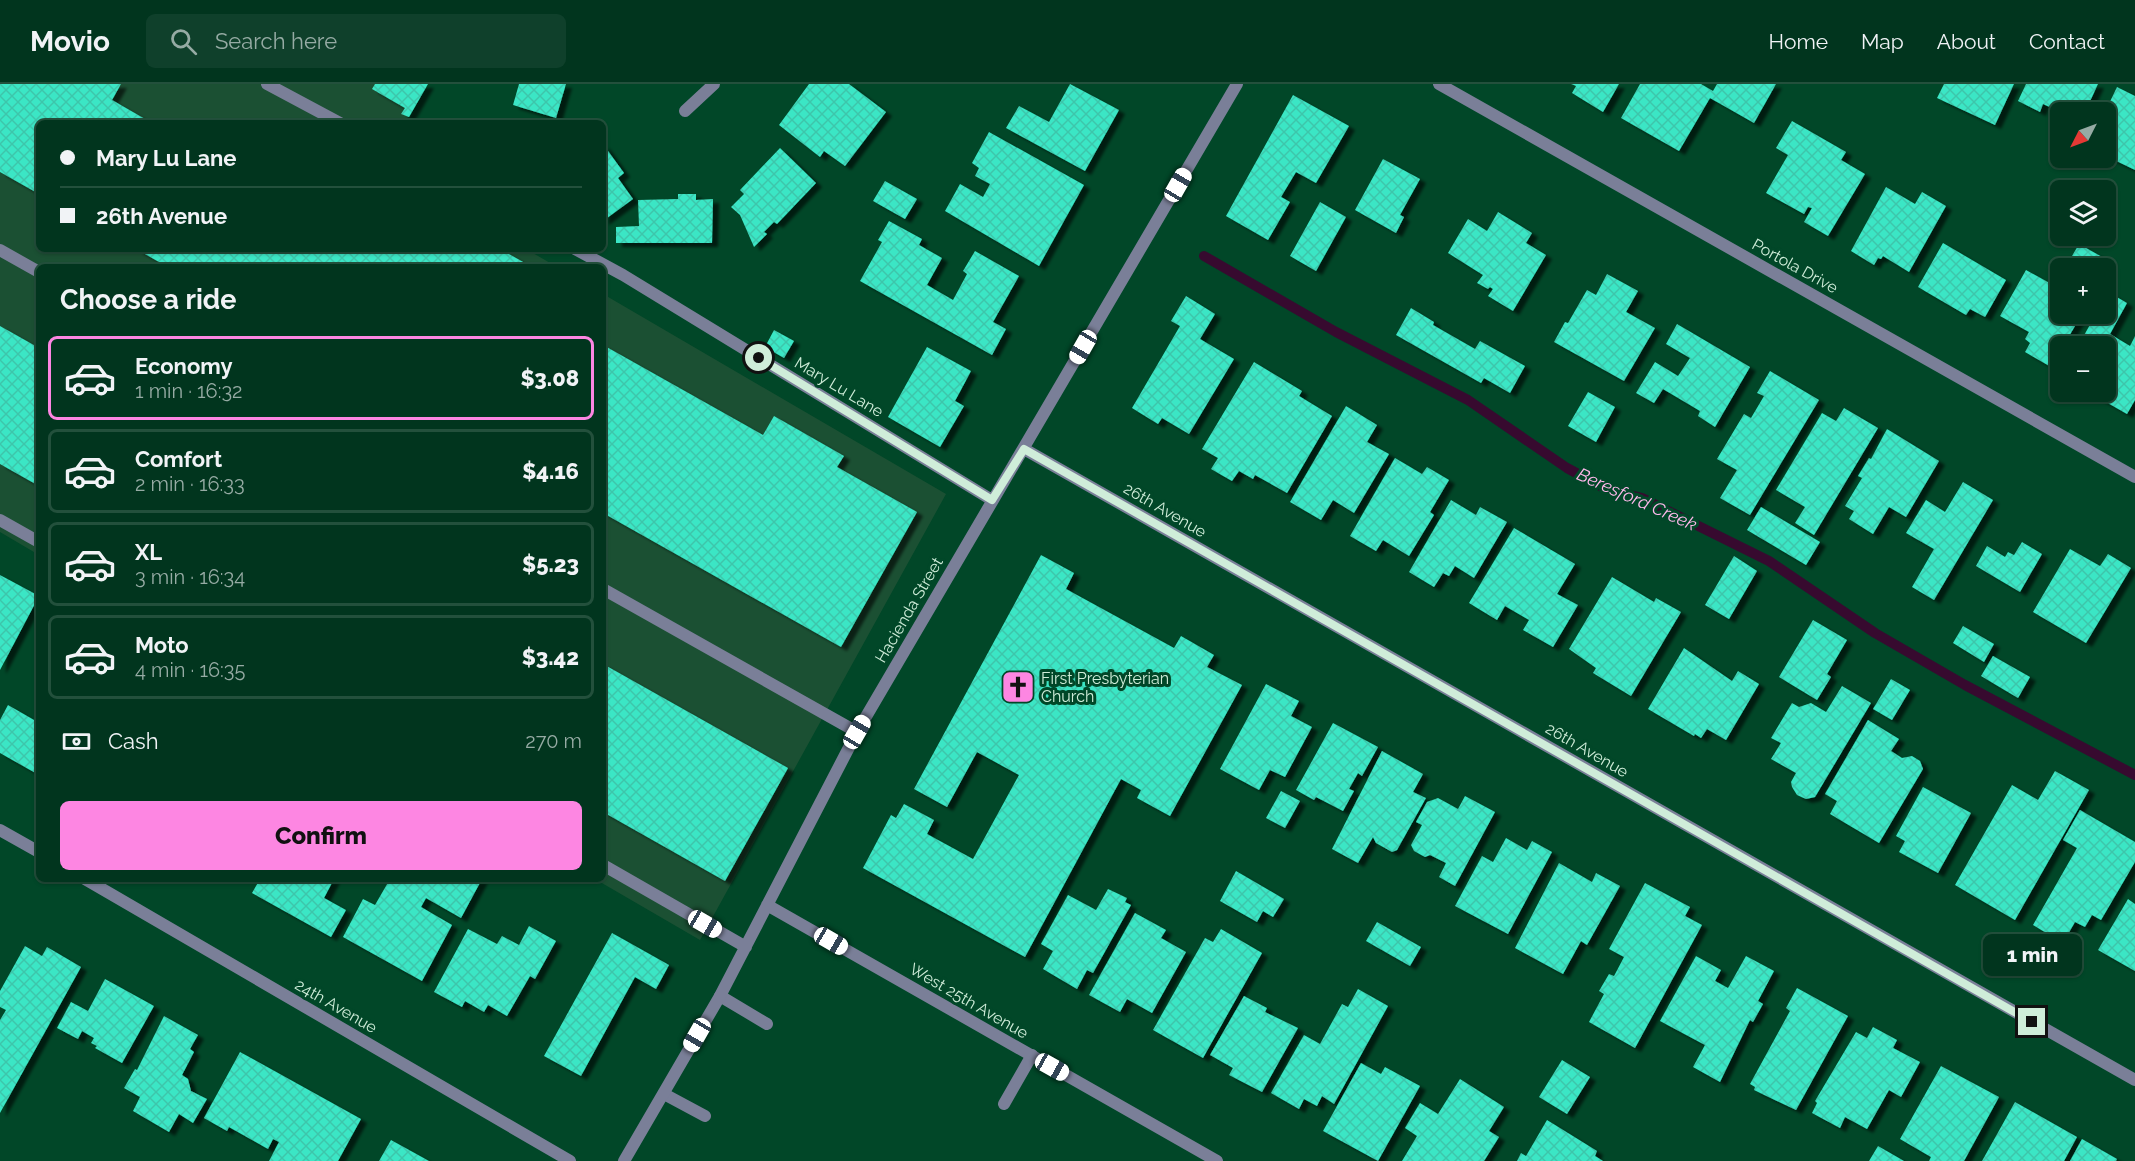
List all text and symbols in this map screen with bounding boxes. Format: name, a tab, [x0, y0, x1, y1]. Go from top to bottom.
search box	[146, 14, 566, 68]
text: Movio	[30, 25, 110, 58]
icon: search	[167, 25, 200, 58]
text: Search here	[215, 28, 337, 54]
text: Home	[1769, 29, 1828, 54]
text: Map	[1861, 29, 1904, 54]
text: About	[1937, 29, 1996, 54]
text: Contact	[2029, 29, 2105, 54]
north arrow	[2050, 102, 2116, 168]
map controls	[2050, 102, 2116, 402]
text: Mary Lu Lane	[96, 145, 237, 171]
car	[1161, 165, 1195, 205]
button: layers	[2050, 180, 2116, 246]
text: 26th Avenue	[96, 203, 227, 229]
street label: Portola Drive	[1749, 235, 1841, 297]
button: +	[2050, 258, 2116, 324]
text: Choose a ride	[60, 284, 236, 315]
car	[1066, 327, 1100, 367]
button: −	[2050, 336, 2116, 402]
route start	[745, 344, 772, 371]
icon: car	[63, 351, 117, 405]
text: Economy	[135, 353, 233, 379]
street label: Mary Lu Lane	[791, 353, 887, 421]
text: $3.08	[520, 365, 579, 391]
text: 1 min · 16:32	[135, 379, 243, 403]
icon: car	[63, 444, 117, 498]
text: Comfort	[135, 446, 222, 472]
text: $4.16	[522, 458, 579, 484]
water label: Beresford Creek	[1574, 463, 1700, 535]
text: 2 min · 16:33	[135, 472, 245, 496]
street label: 26th Avenue	[1120, 479, 1210, 541]
icon: car	[63, 537, 117, 591]
text: XL	[135, 539, 162, 565]
text: $5.23	[522, 551, 579, 577]
street label: Hacienda Street	[871, 553, 947, 666]
text: 3 min · 16:34	[135, 565, 245, 589]
icon: car	[63, 630, 117, 684]
text: Moto	[135, 632, 189, 658]
text: $3.42	[522, 644, 579, 670]
text: 4 min · 16:35	[135, 658, 245, 682]
church icon: First Presbyterian Church	[1000, 669, 1036, 705]
place label: First Presbyterian Church	[1041, 669, 1169, 706]
car	[840, 712, 874, 752]
street label: 26th Avenue	[1542, 719, 1632, 781]
icon: cash	[60, 725, 93, 758]
text: Cash	[108, 728, 159, 754]
text: 270 m	[525, 729, 582, 753]
button: Confirm	[60, 801, 582, 870]
car	[685, 907, 725, 941]
car	[811, 924, 851, 958]
callout: 1 min	[1982, 935, 2082, 977]
text: 1 min	[2007, 943, 2058, 967]
street label: West 25th Avenue	[906, 959, 1032, 1043]
street label: 24th Avenue	[292, 975, 380, 1037]
route end	[2018, 1008, 2045, 1035]
car	[680, 1015, 714, 1055]
car	[1032, 1050, 1072, 1084]

